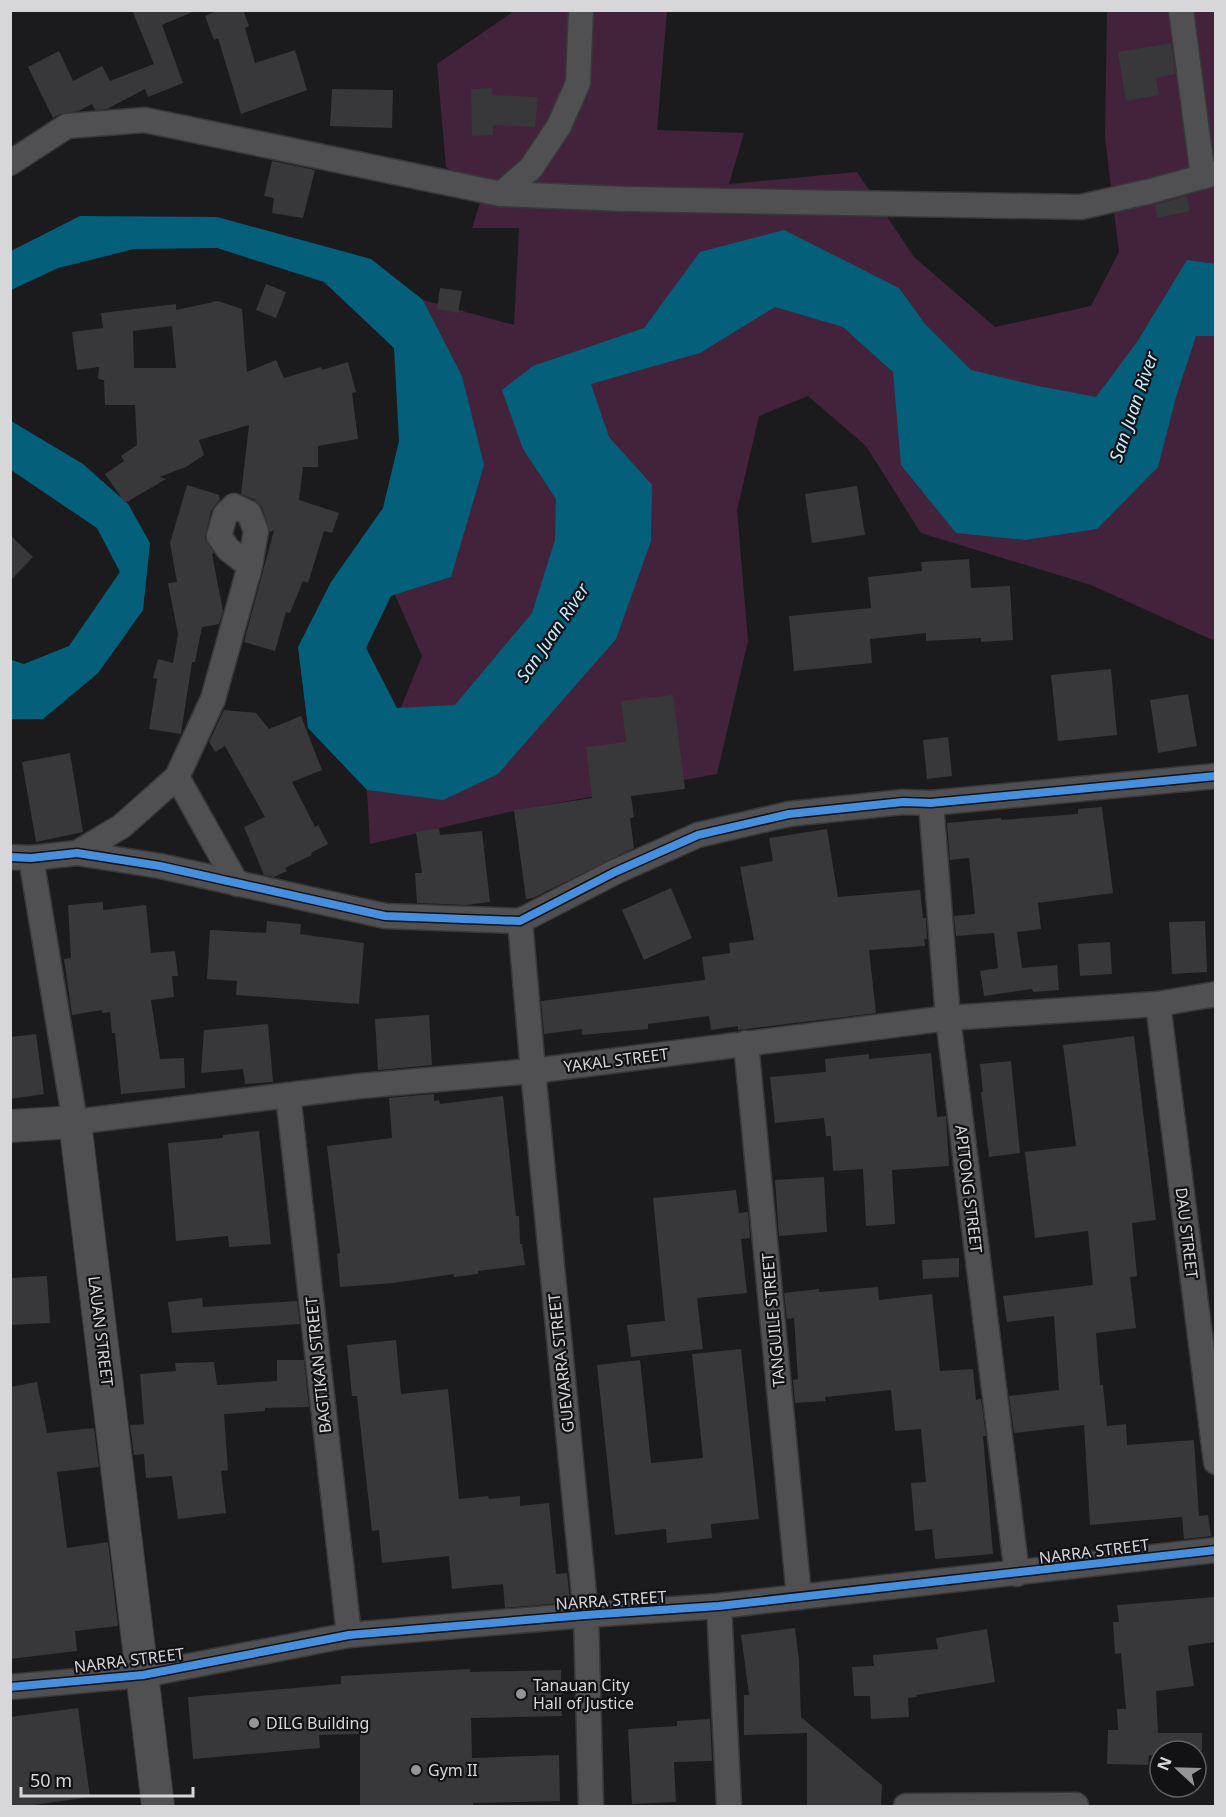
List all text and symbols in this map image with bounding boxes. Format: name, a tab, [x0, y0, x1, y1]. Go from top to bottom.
water label: San Juan River	[1103, 348, 1163, 465]
water label: San Juan River	[510, 578, 595, 687]
street label: YAKAL STREET	[562, 1043, 670, 1077]
street label: APITONG STREET	[950, 1124, 988, 1254]
street label: DAU STREET	[1170, 1186, 1204, 1280]
street label: TANGUILE STREET	[756, 1252, 790, 1388]
street label: LAUAN STREET	[83, 1275, 119, 1388]
street label: GUEVARRA STREET	[543, 1292, 579, 1434]
street label: BAGTIKAN STREET	[300, 1296, 336, 1434]
street label: NARRA STREET	[1038, 1533, 1151, 1569]
street label: NARRA STREET	[555, 1585, 667, 1615]
street label: NARRA STREET	[73, 1642, 186, 1678]
place label: Tanauan City Hall of Justice	[533, 1674, 634, 1714]
marker: Tanauan City Hall of Justice	[514, 1687, 528, 1701]
place label: DILG Building	[266, 1712, 369, 1734]
marker: DILG Building	[247, 1716, 261, 1730]
north arrow	[1148, 1739, 1208, 1799]
text: N	[1151, 1753, 1177, 1774]
place label: Gym II	[428, 1759, 478, 1781]
scale bar	[21, 1760, 194, 1798]
marker: Gym II	[409, 1763, 423, 1777]
text: 50 m	[30, 1768, 72, 1792]

